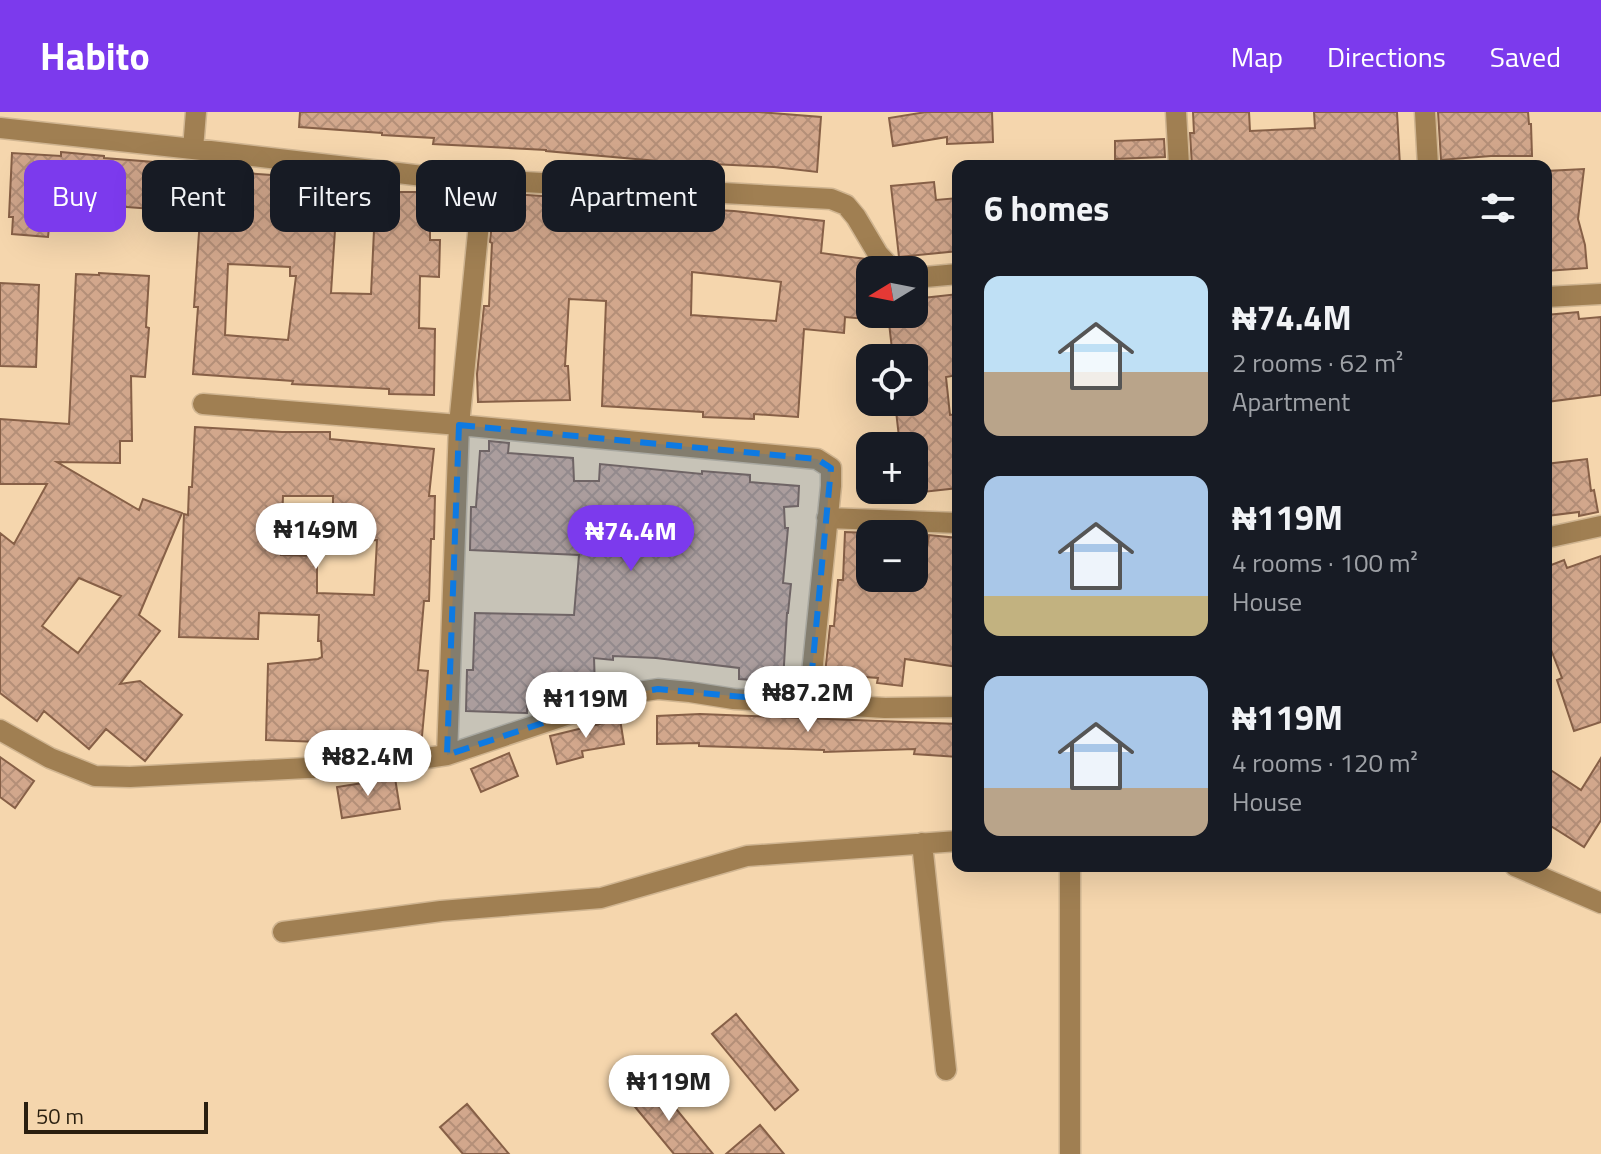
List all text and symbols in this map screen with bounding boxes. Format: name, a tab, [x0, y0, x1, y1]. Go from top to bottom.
text: Habito	[40, 27, 150, 85]
text: Map	[1231, 35, 1283, 78]
text: Directions	[1327, 35, 1446, 78]
text: Saved	[1490, 35, 1561, 78]
chip: Buy	[24, 160, 126, 232]
chip: Rent	[142, 160, 254, 232]
chip: Filters	[270, 160, 400, 232]
chip: New	[416, 160, 526, 232]
chip: Apartment	[542, 160, 725, 232]
text: 6 homes	[984, 182, 1109, 234]
icon: filters	[1476, 186, 1520, 230]
north arrow	[856, 256, 928, 328]
map controls	[856, 256, 928, 592]
text: ₦74.4M	[1232, 291, 1352, 343]
icon: home	[1048, 308, 1144, 404]
text: 2 rooms · 62 m²	[1232, 343, 1403, 382]
button: locate	[856, 344, 928, 416]
text: Apartment	[1232, 382, 1350, 421]
button: +	[856, 432, 928, 504]
text: ₦119M	[1232, 491, 1343, 543]
pin: ₦149M	[260, 503, 372, 571]
pin: ₦74.4M	[566, 505, 696, 573]
icon: home	[1048, 508, 1144, 604]
text: ₦149M	[274, 509, 358, 548]
text: ₦74.4M	[585, 511, 677, 550]
button: −	[856, 520, 928, 592]
text: 4 rooms · 100 m²	[1232, 543, 1418, 582]
text: House	[1232, 582, 1302, 621]
pin: ₦87.2M	[743, 666, 873, 734]
pin: ₦119M	[530, 672, 642, 740]
text: ₦87.2M	[762, 672, 854, 711]
text: ₦119M	[544, 678, 628, 717]
text: ₦119M	[1232, 691, 1343, 743]
icon: home	[1048, 708, 1144, 804]
pin: ₦82.4M	[303, 730, 433, 798]
text: ₦82.4M	[322, 736, 414, 775]
text: 4 rooms · 120 m²	[1232, 743, 1418, 782]
text: House	[1232, 782, 1302, 821]
pin: ₦119M	[613, 1055, 725, 1123]
text: ₦119M	[627, 1061, 711, 1100]
scale bar	[24, 1098, 208, 1134]
text: 50 m	[36, 1099, 84, 1133]

